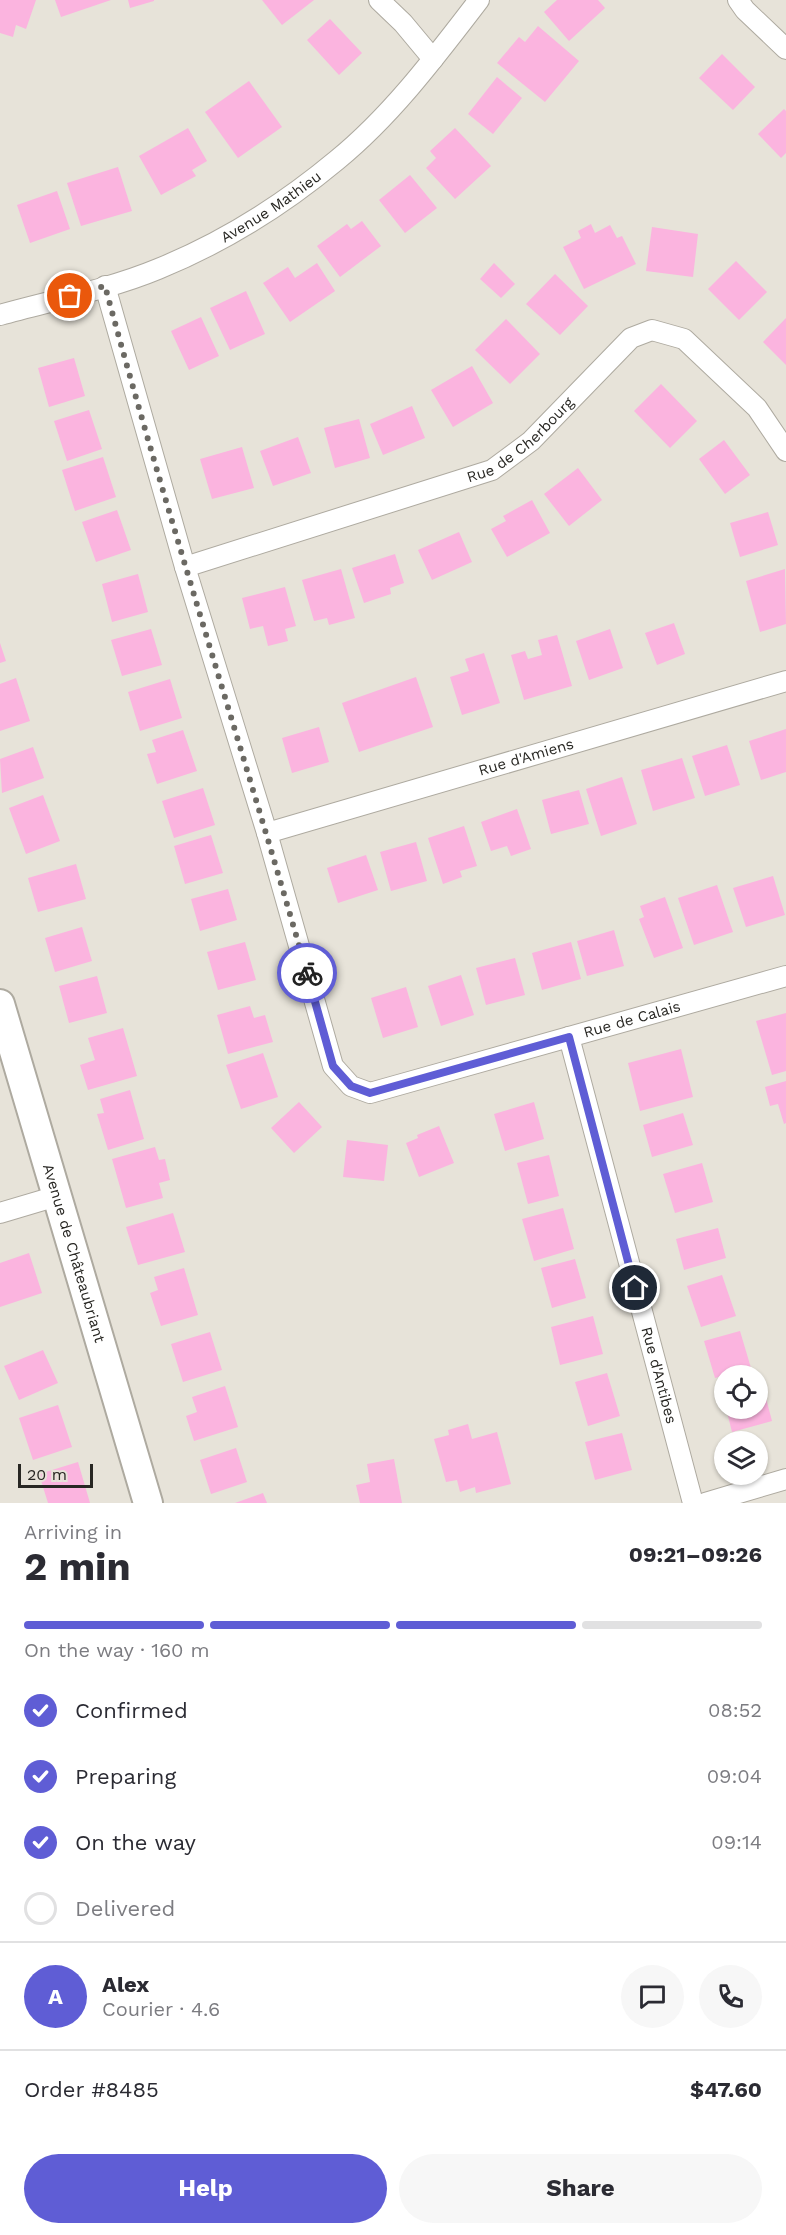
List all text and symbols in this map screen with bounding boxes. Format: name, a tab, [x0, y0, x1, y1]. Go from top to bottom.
street label: Avenue Mathieu	[218, 167, 325, 246]
pin	[44, 270, 95, 321]
icon: bag	[53, 279, 86, 312]
street label: Rue de Cherbourg	[465, 394, 577, 486]
street label: Rue d'Amiens	[476, 735, 576, 780]
courier	[277, 943, 337, 1003]
icon: bike	[291, 957, 324, 990]
street label: Rue de Calais	[581, 997, 683, 1041]
street label: Avenue de Châteaubriant	[39, 1162, 109, 1345]
pin	[609, 1262, 660, 1313]
icon: home	[618, 1271, 651, 1304]
street label: Rue d'Antibes	[637, 1325, 681, 1426]
map controls	[714, 1365, 768, 1485]
button: locate	[714, 1365, 768, 1419]
button: layers	[714, 1431, 768, 1485]
scale bar	[18, 1461, 93, 1488]
text: 20 m	[27, 1465, 67, 1484]
text: Arriving in	[24, 1520, 122, 1544]
text: 09:21–09:26	[629, 1542, 762, 1567]
text: 2 min	[24, 1544, 131, 1589]
text: On the way · 160 m	[24, 1638, 209, 1662]
icon: check	[24, 1694, 57, 1727]
text: Confirmed	[75, 1698, 188, 1723]
text: 08:52	[708, 1698, 762, 1722]
icon: check	[24, 1760, 57, 1793]
text: Preparing	[75, 1764, 176, 1789]
text: 09:04	[707, 1764, 762, 1788]
icon: check	[24, 1826, 57, 1859]
text: On the way	[75, 1830, 196, 1855]
text: 09:14	[711, 1830, 762, 1854]
text: Delivered	[75, 1896, 175, 1921]
button: chat	[621, 1965, 684, 2028]
button: phone	[699, 1965, 762, 2028]
text: Alex	[102, 1972, 149, 1997]
text: A	[48, 1984, 63, 2009]
text: Courier · 4.6	[102, 1997, 220, 2021]
text: Order #8485	[24, 2077, 159, 2102]
text: $47.60	[690, 2077, 762, 2102]
button: Help	[24, 2154, 387, 2223]
button: Share	[399, 2154, 762, 2223]

